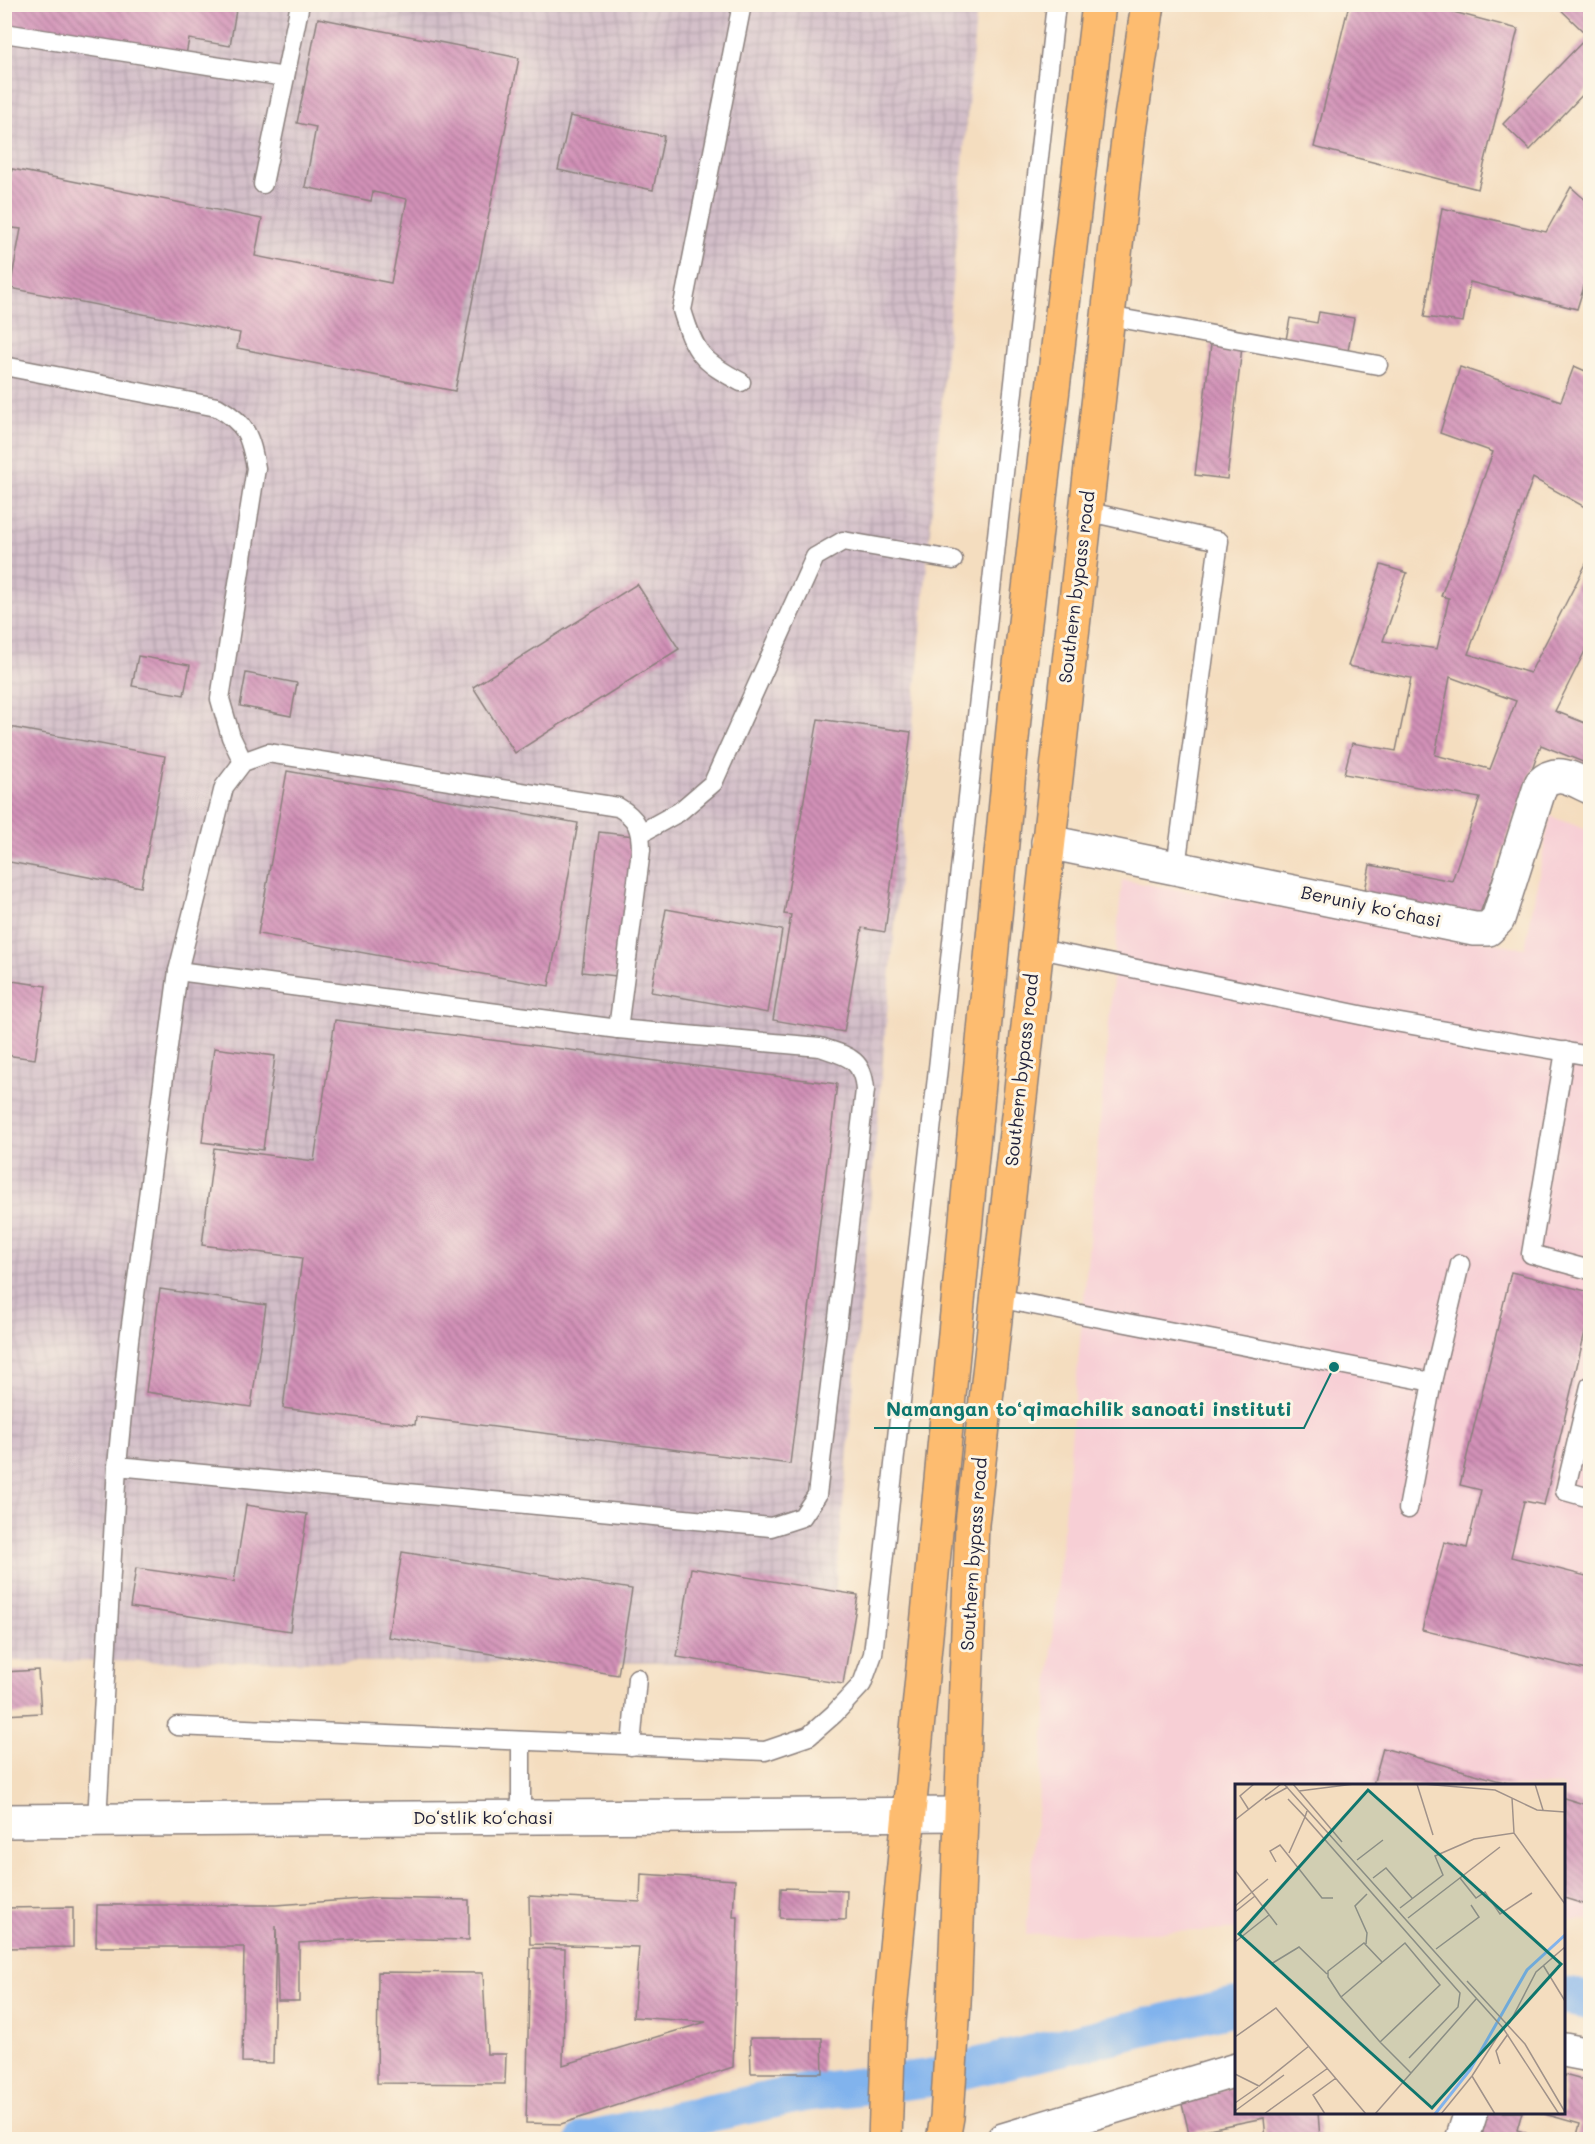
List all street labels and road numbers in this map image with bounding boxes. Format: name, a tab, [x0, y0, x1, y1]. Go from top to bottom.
street label: Southern bypass road	[1052, 489, 1100, 684]
street label: Beruniy koʻchasi	[1299, 879, 1443, 933]
street label: Southern bypass road	[999, 972, 1043, 1167]
street label: Southern bypass road	[954, 1457, 992, 1651]
street label: Doʻstlik koʻchasi	[413, 1805, 553, 1829]

